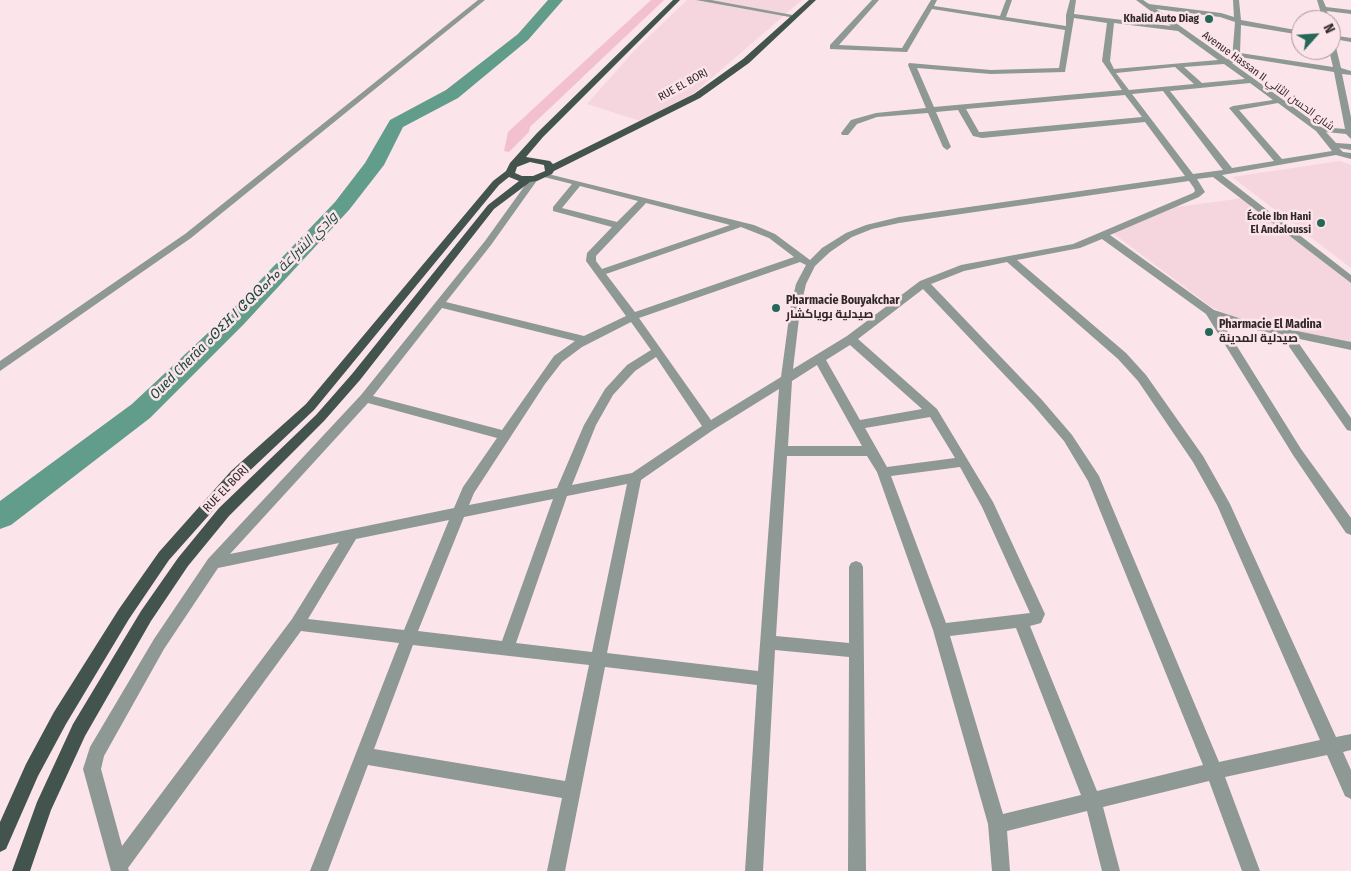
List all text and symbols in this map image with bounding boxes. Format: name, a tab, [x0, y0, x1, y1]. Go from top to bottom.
north arrow	[1291, 10, 1341, 60]
place label: Khalid Auto Diag	[1124, 12, 1199, 26]
marker: Khalid Auto Diag	[1203, 13, 1215, 25]
text: N	[1320, 21, 1339, 36]
street label: Avenue Hassan II شارع الحسن الثاني	[1199, 29, 1337, 133]
street label: RUE EL BORJ	[656, 66, 710, 104]
water label: Oued Cherâa ⴰⵙⵉⴼ ⵏ ⵛⵕⵕⴰⵄⴰ وادي الشراعة	[147, 209, 341, 403]
place label: École Ibn Hani El Andaloussi	[1247, 210, 1311, 236]
marker: École Ibn Hani El Andaloussi	[1315, 217, 1327, 229]
place label: Pharmacie Bouyakchar صيدلية بوياكشار	[786, 294, 900, 322]
marker: Pharmacie Bouyakchar صيدلية بوياكشار	[770, 302, 782, 314]
place label: Pharmacie El Madina صيدلية المدينة	[1219, 318, 1322, 346]
marker: Pharmacie El Madina صيدلية المدينة	[1203, 326, 1215, 338]
street label: RUE EL BORJ	[200, 463, 252, 515]

